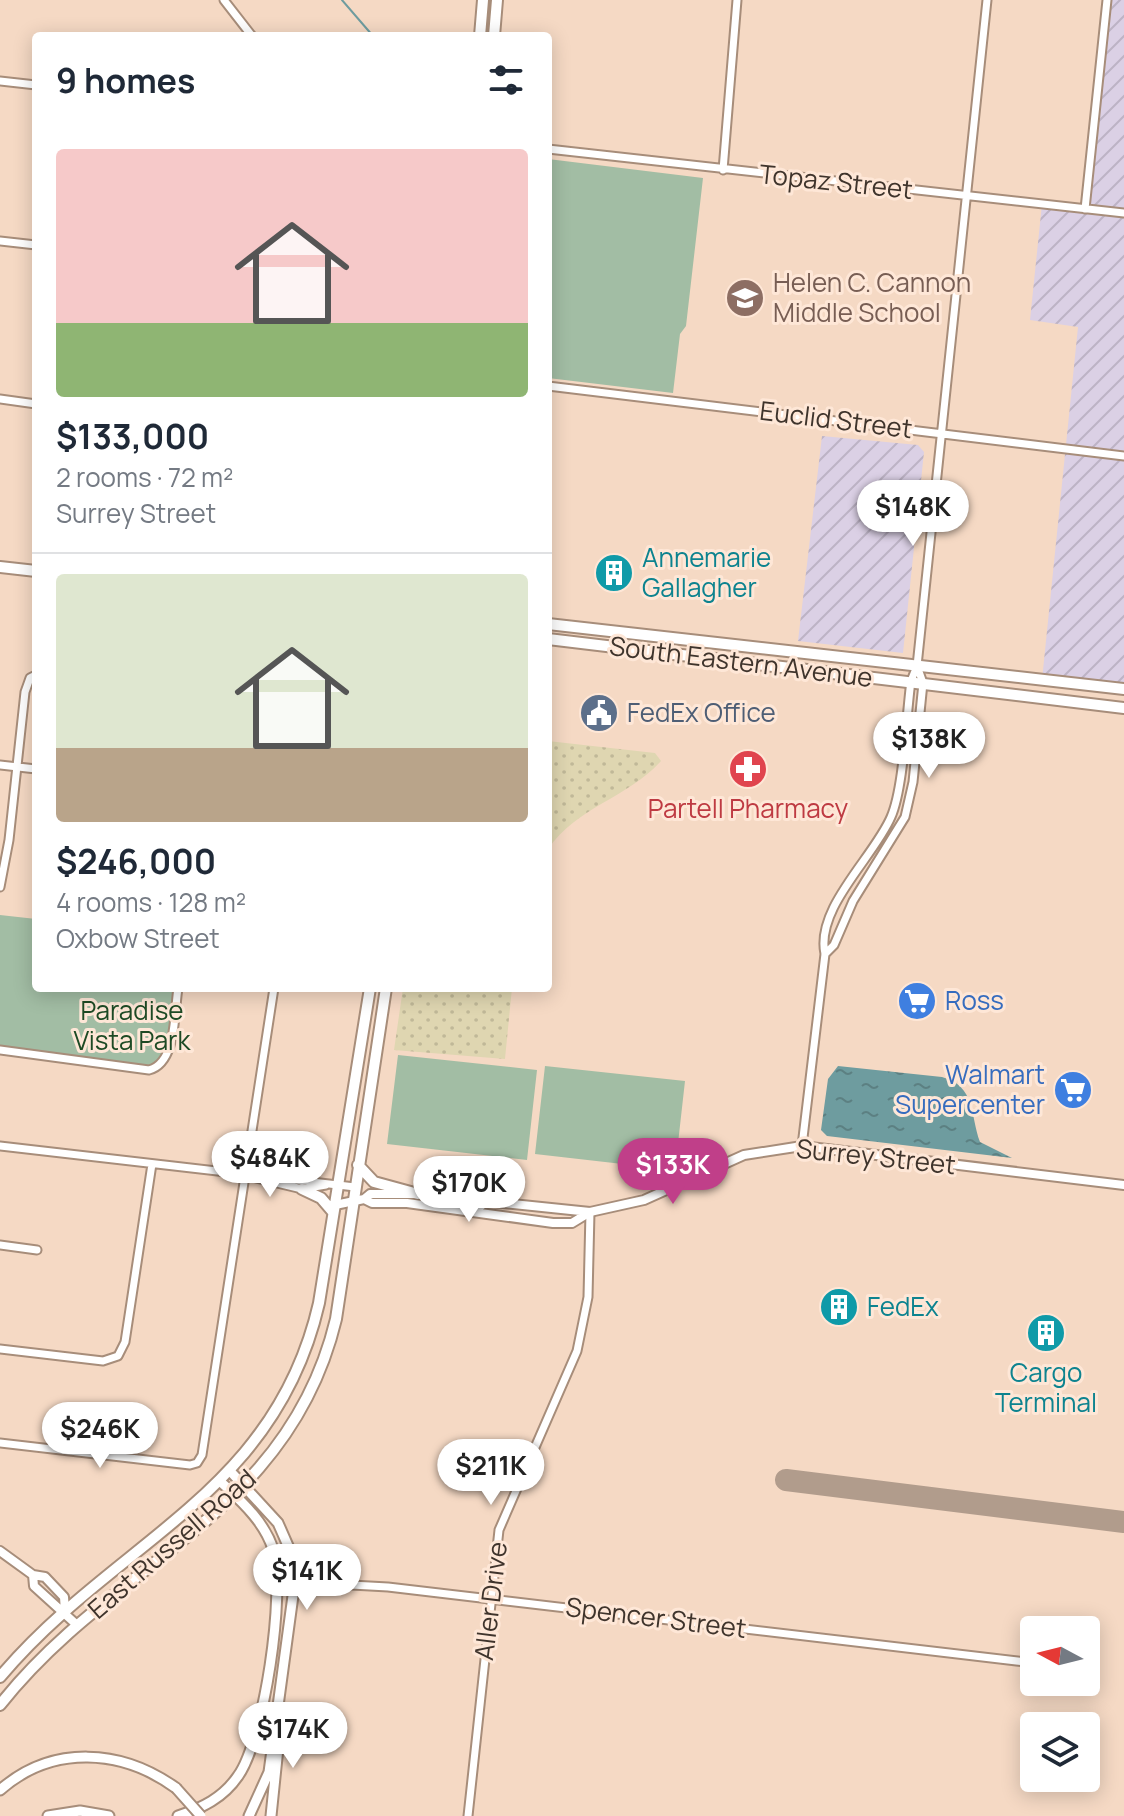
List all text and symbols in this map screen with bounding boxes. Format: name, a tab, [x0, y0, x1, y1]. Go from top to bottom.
text: 9 homes	[56, 57, 195, 103]
icon: filters	[484, 58, 528, 102]
street label: Topaz Street	[758, 155, 915, 207]
icon: home	[220, 201, 364, 345]
place label: Helen C. Cannon Middle School	[773, 264, 971, 330]
school or university icon: Helen C. Cannon Middle School	[724, 277, 766, 319]
street label: Euclid Street	[758, 392, 914, 446]
text: $133,000	[56, 413, 209, 459]
text: 2 rooms · 72 m²	[56, 459, 233, 495]
pin: $148K	[857, 480, 969, 548]
text: $148K	[875, 488, 951, 524]
text: Surrey Street	[56, 495, 216, 531]
place label: Annemarie Gallagher	[642, 539, 771, 605]
building icon: Annemarie Gallagher	[593, 552, 635, 594]
icon: home	[220, 626, 364, 770]
street label: South Eastern Avenue	[607, 627, 875, 695]
public building icon: FedEx Office	[578, 692, 620, 734]
place label: FedEx Office	[627, 694, 776, 730]
pin: $138K	[873, 712, 985, 780]
text: $138K	[891, 720, 967, 756]
pharmacy icon: Partell Pharmacy	[727, 748, 769, 790]
place label: Partell Pharmacy	[648, 790, 848, 826]
text: $246,000	[56, 838, 216, 884]
text: 4 rooms · 128 m²	[56, 884, 246, 920]
text: Oxbow Street	[56, 920, 220, 956]
supermarket icon: Ross	[896, 980, 938, 1022]
place label: Ross	[945, 982, 1004, 1018]
park label: Paradise Vista Park	[74, 992, 191, 1058]
place label: Walmart Supercenter	[895, 1056, 1045, 1122]
supermarket icon: Walmart Supercenter	[1052, 1069, 1094, 1111]
street label: Surrey Street	[795, 1130, 958, 1182]
pin: $484K	[214, 1131, 326, 1199]
pin: $133K	[617, 1138, 729, 1206]
text: $484K	[230, 1139, 310, 1175]
text: $133K	[636, 1146, 710, 1182]
pin: $170K	[413, 1156, 525, 1224]
text: $170K	[431, 1164, 507, 1200]
building icon: FedEx	[818, 1286, 860, 1328]
place label: FedEx	[867, 1288, 939, 1324]
building icon: Cargo Terminal	[1025, 1312, 1067, 1354]
place label: Cargo Terminal	[995, 1354, 1097, 1420]
pin: $246K	[44, 1402, 156, 1470]
text: $246K	[60, 1410, 140, 1446]
pin: $211K	[435, 1439, 547, 1507]
text: $211K	[455, 1447, 527, 1483]
street label: East Russell Road	[80, 1460, 263, 1626]
street label: Aller Drive	[465, 1540, 515, 1662]
pin: $141K	[251, 1544, 363, 1612]
text: $141K	[271, 1552, 343, 1588]
street label: Spencer Street	[564, 1588, 748, 1646]
north arrow	[1020, 1616, 1100, 1696]
map controls	[1020, 1616, 1100, 1792]
pin: $174K	[237, 1702, 349, 1770]
text: $174K	[256, 1710, 330, 1746]
button: layers	[1020, 1712, 1100, 1792]

